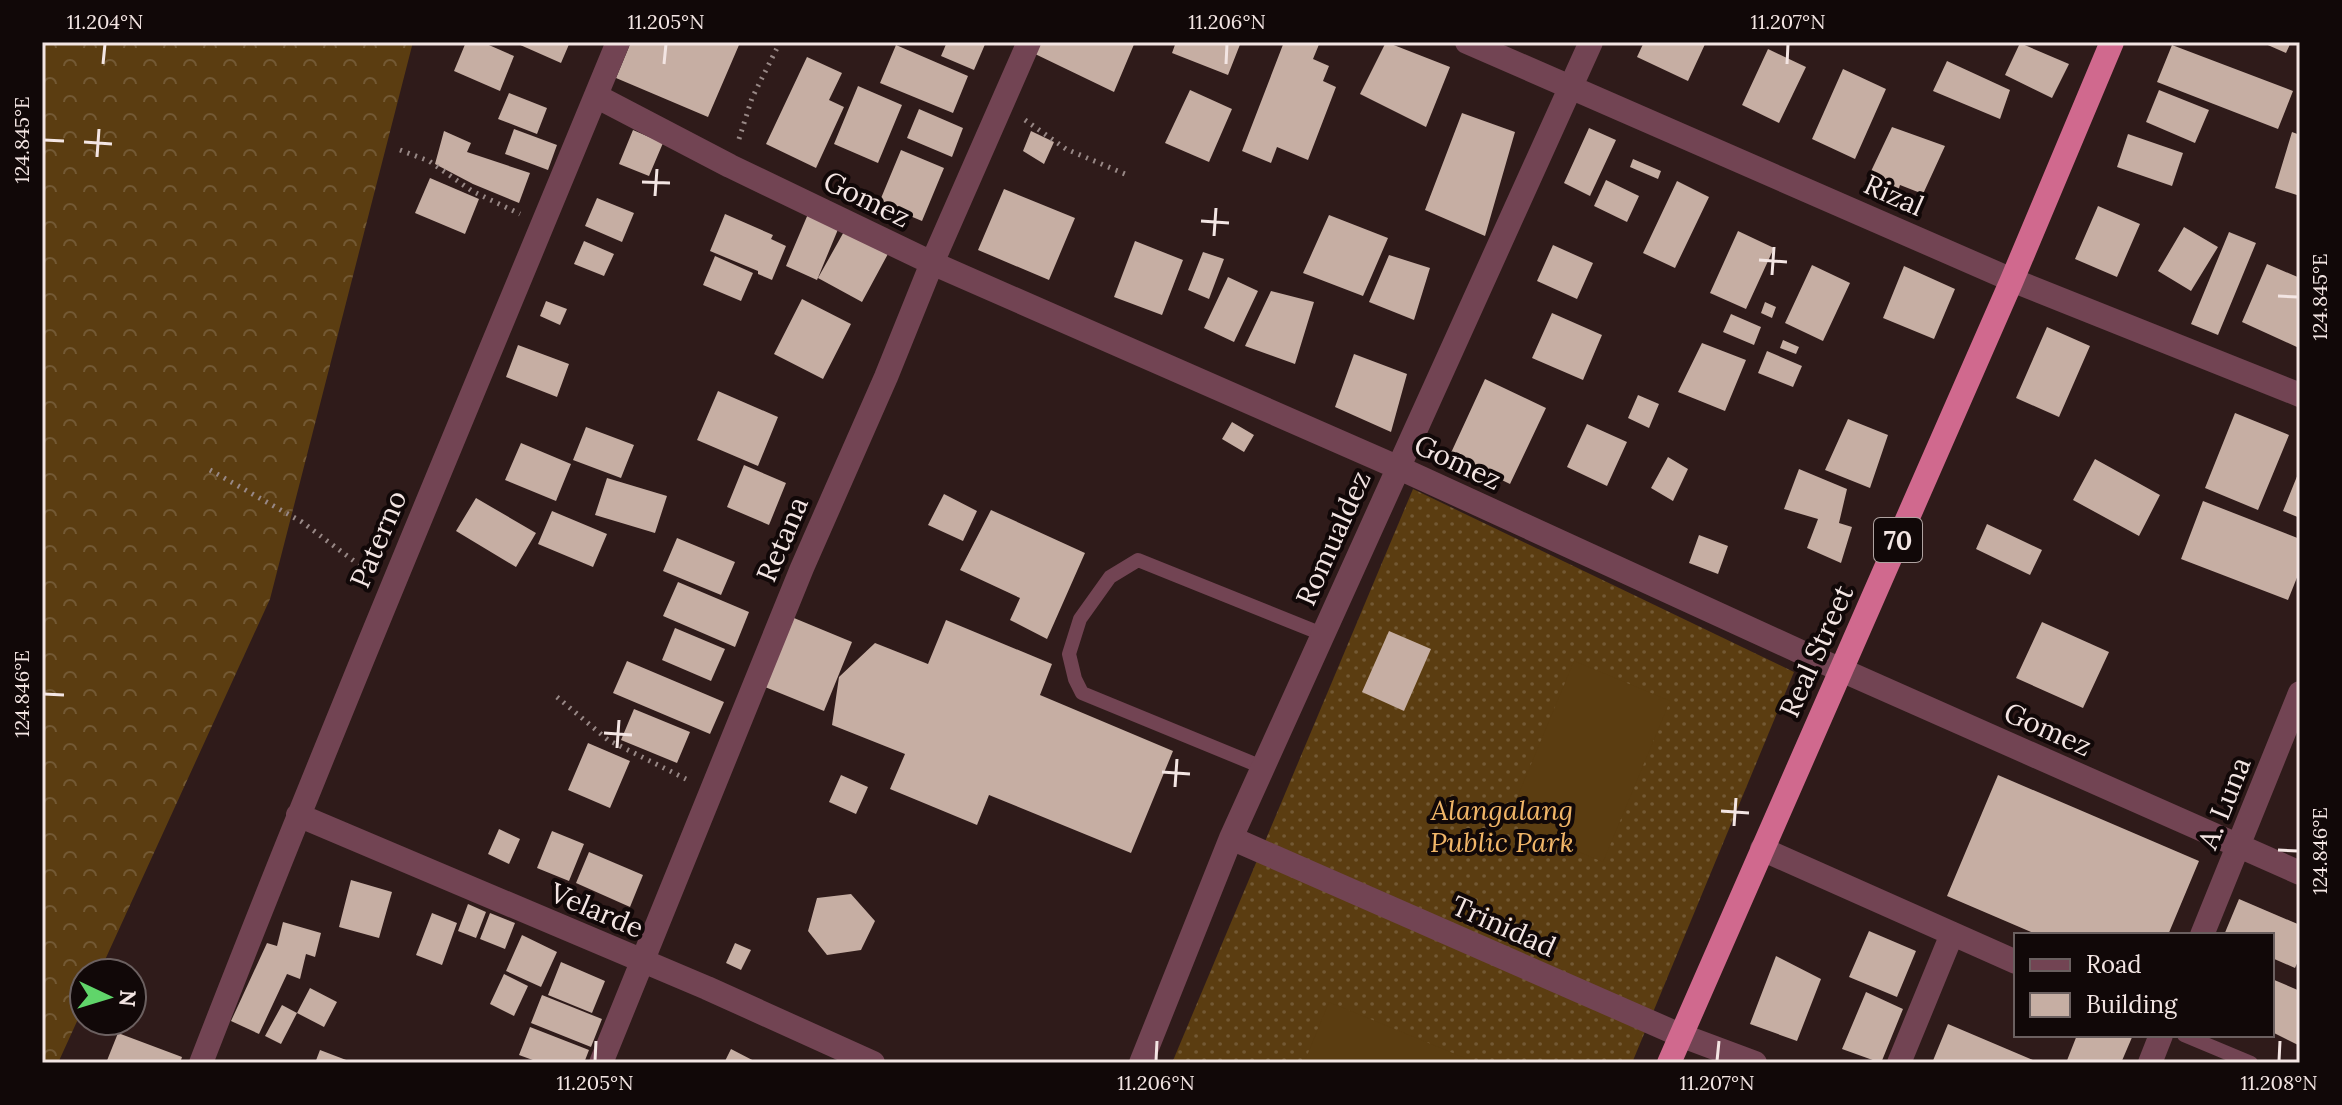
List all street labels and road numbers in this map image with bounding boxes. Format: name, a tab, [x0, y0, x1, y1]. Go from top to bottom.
street label: Gomez	[818, 163, 916, 235]
street label: Rizal	[1858, 166, 1930, 224]
street label: Gomez	[1409, 426, 1507, 498]
street label: Romualdez	[1287, 465, 1379, 611]
street label: Paterno	[341, 485, 415, 593]
street label: Retana	[748, 491, 816, 587]
road number: 70	[1874, 518, 1922, 562]
street label: Real Street	[1771, 579, 1861, 723]
street label: Gomez	[1999, 694, 2097, 764]
street label: A. Luna	[2189, 752, 2259, 855]
street label: Velarde	[544, 874, 649, 946]
street label: Trinidad	[1446, 887, 1562, 965]

